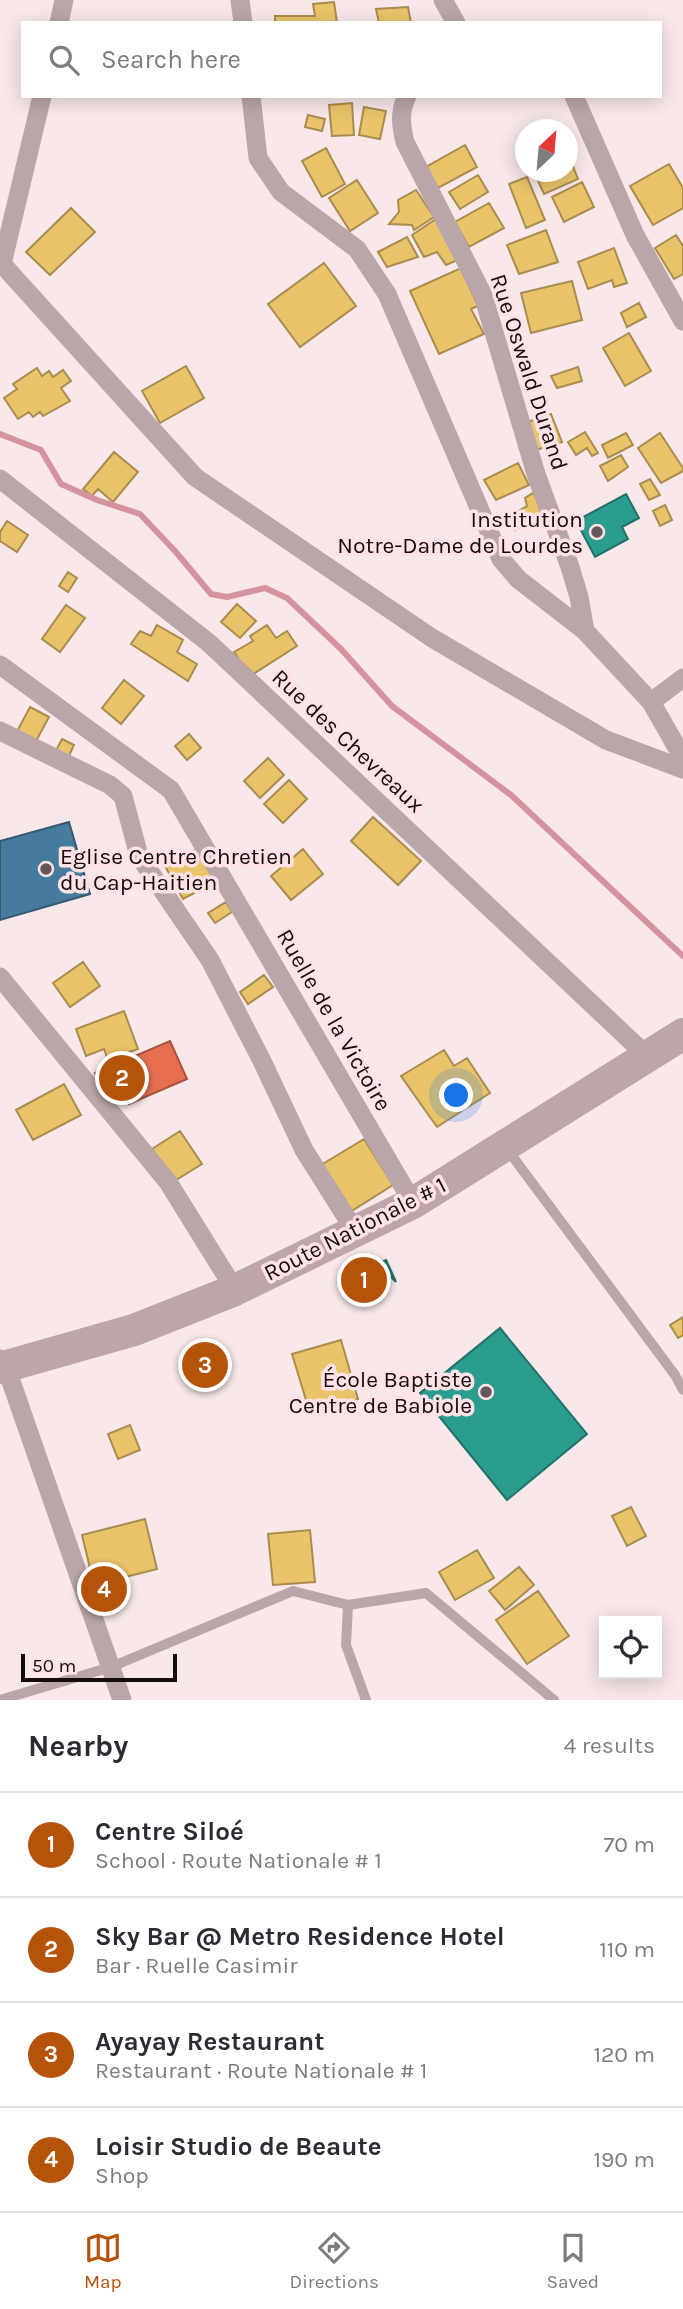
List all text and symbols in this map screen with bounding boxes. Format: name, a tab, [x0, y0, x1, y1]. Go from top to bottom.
search box	[21, 21, 662, 98]
icon: search	[45, 41, 83, 79]
text: Search here	[101, 44, 241, 75]
north arrow	[515, 119, 578, 182]
street label: Rue Oswald Durand	[485, 271, 573, 473]
place label: Institution Notre-Dame de Lourdes	[337, 506, 583, 559]
marker: Institution Notre-Dame de Lourdes	[589, 524, 605, 540]
street label: Rue des Chevreaux	[266, 664, 430, 819]
place label: Eglise Centre Chretien du Cap-Haitien	[60, 843, 292, 896]
marker: Eglise Centre Chretien du Cap-Haitien	[38, 861, 54, 877]
street label: Ruelle de la Victoire	[271, 924, 397, 1116]
pin: 2	[99, 1052, 145, 1104]
your location	[439, 1078, 473, 1112]
street label: Route Nationale # 1	[259, 1171, 451, 1287]
pin: 1	[341, 1254, 387, 1306]
pin: 3	[182, 1339, 228, 1391]
place label: École Baptiste Centre de Babiole	[289, 1366, 472, 1419]
marker: École Baptiste Centre de Babiole	[478, 1384, 494, 1400]
pin: 4	[81, 1563, 127, 1615]
map controls	[599, 1616, 662, 1679]
button: locate	[599, 1616, 662, 1679]
scale bar	[21, 1651, 177, 1683]
text: 50 m	[32, 1655, 76, 1677]
text: Nearby	[28, 1728, 128, 1764]
text: 4 results	[563, 1732, 655, 1759]
text: Centre Siloé	[95, 1816, 244, 1847]
text: 1	[47, 1831, 55, 1858]
text: 70 m	[604, 1831, 655, 1858]
text: School · Route Nationale # 1	[95, 1847, 382, 1874]
text: Sky Bar @ Metro Residence Hotel	[95, 1921, 505, 1952]
text: 2	[44, 1936, 58, 1963]
text: 110 m	[599, 1936, 655, 1963]
text: Bar · Ruelle Casimir	[95, 1952, 298, 1979]
text: Ayayay Restaurant	[95, 2026, 325, 2057]
text: 3	[44, 2041, 58, 2068]
text: 120 m	[593, 2041, 655, 2068]
text: Restaurant · Route Nationale # 1	[95, 2057, 427, 2084]
text: Loisir Studio de Beaute	[95, 2131, 382, 2162]
text: 4	[44, 2146, 58, 2173]
text: 190 m	[593, 2146, 655, 2173]
text: Shop	[95, 2162, 149, 2189]
tab: Map	[84, 2229, 122, 2293]
tab: Directions	[290, 2229, 379, 2293]
tab: Saved	[547, 2229, 599, 2293]

